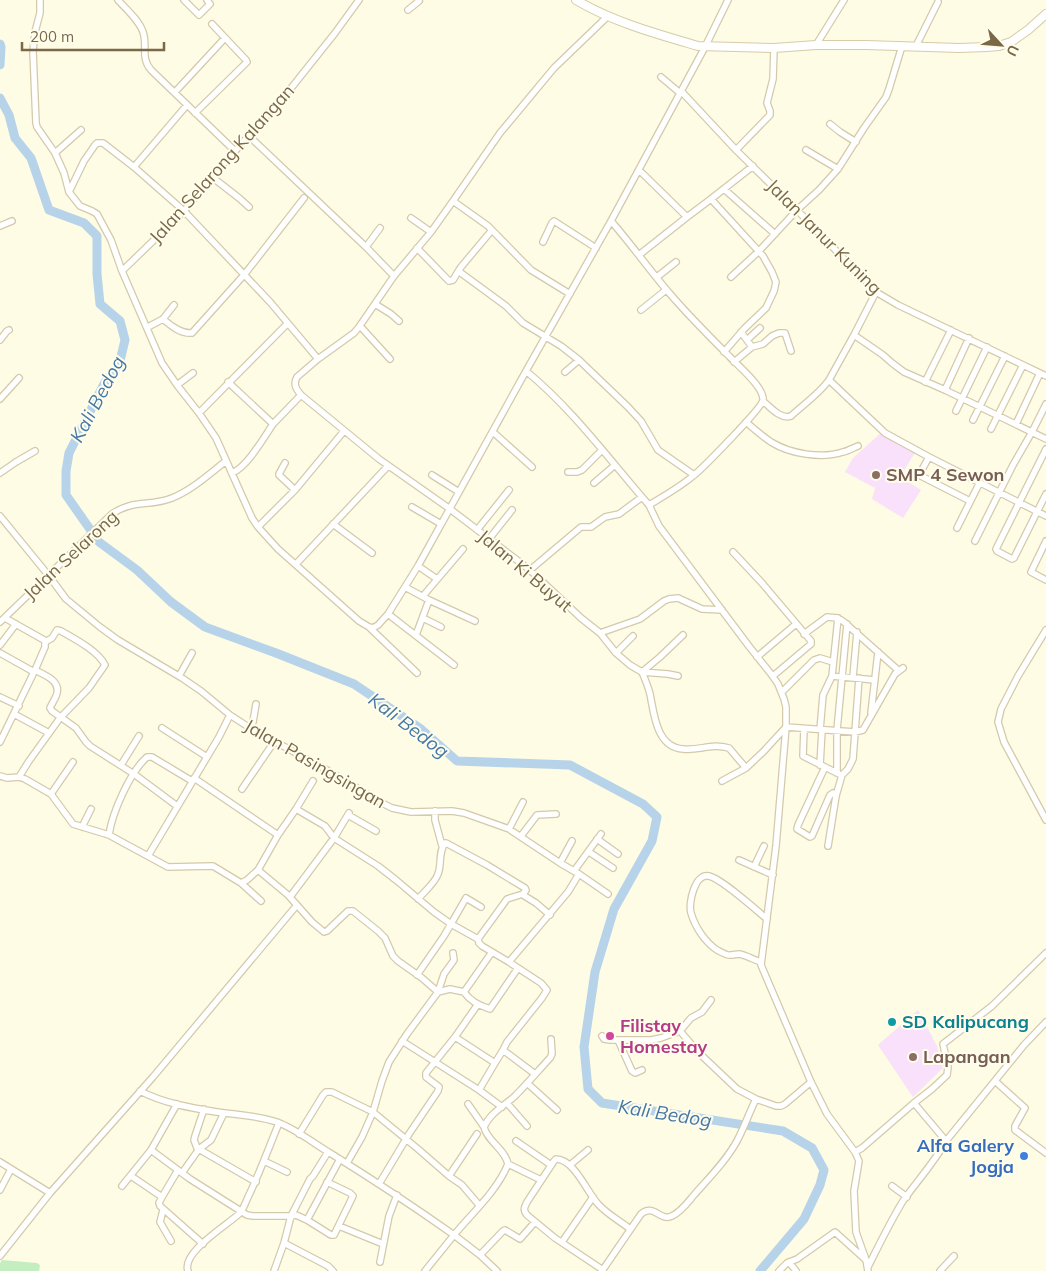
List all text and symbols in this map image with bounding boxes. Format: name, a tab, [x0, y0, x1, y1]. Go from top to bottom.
scale bar	[22, 20, 165, 52]
north arrow	[976, 20, 1026, 70]
text: 200 m	[30, 27, 74, 46]
text: U	[1002, 42, 1023, 59]
street label: Jalan Selarong Kalangan	[144, 79, 299, 248]
street label: Jalan Janur Kuning	[762, 174, 887, 299]
water label: Kali Bedog	[64, 352, 130, 446]
place label: SMP 4 Sewon	[886, 463, 1004, 486]
marker: SMP 4 Sewon	[870, 469, 882, 481]
street label: Jalan Selarong	[18, 505, 123, 604]
street label: Jalan Ki Buyut	[473, 524, 577, 617]
water label: Kali Bedog	[364, 687, 454, 763]
street label: Jalan Pasingsingan	[240, 714, 390, 813]
place label: SD Kalipucang	[902, 1010, 1029, 1033]
place label: Filistay Homestay	[620, 1014, 707, 1058]
marker: SD Kalipucang	[886, 1016, 898, 1028]
marker: Filistay Homestay	[604, 1030, 616, 1042]
place label: Lapangan	[923, 1045, 1011, 1068]
marker: Lapangan	[907, 1051, 919, 1063]
water label: Kali Bedog	[616, 1094, 714, 1132]
place label: Alfa Galery Jogja	[917, 1134, 1014, 1178]
marker: Alfa Galery Jogja	[1018, 1150, 1030, 1162]

